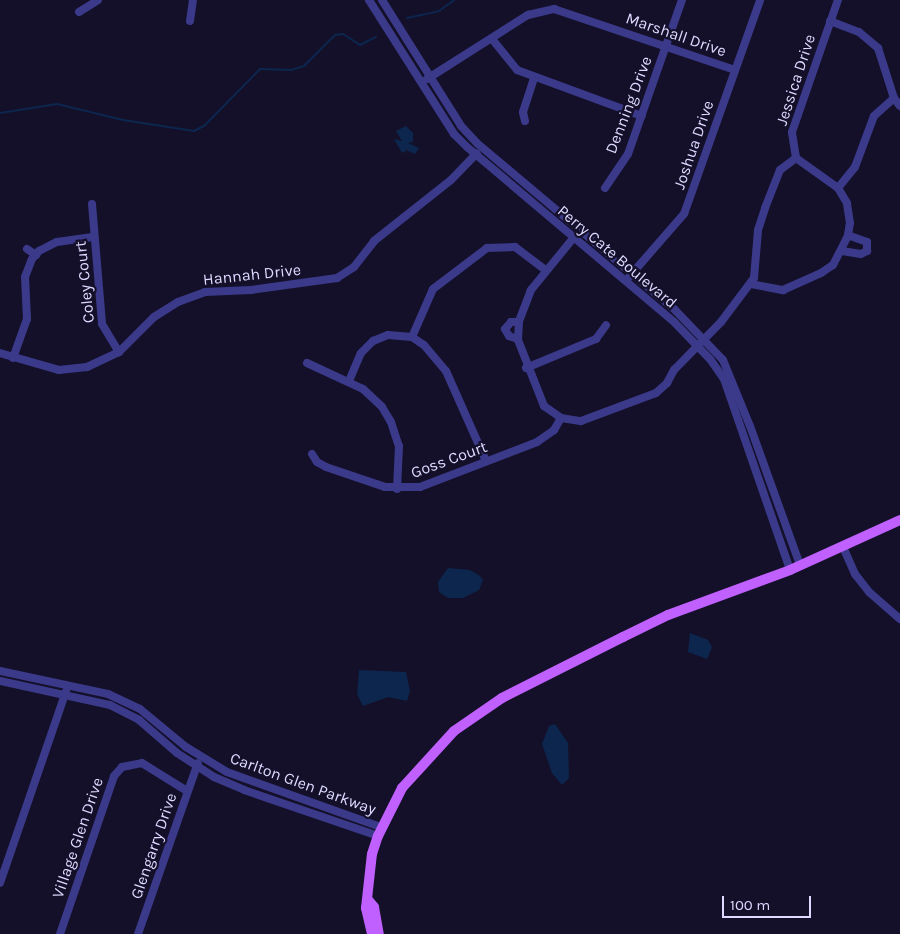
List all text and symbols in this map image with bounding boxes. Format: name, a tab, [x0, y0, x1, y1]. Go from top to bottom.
street label: Marshall Drive	[623, 9, 729, 61]
street label: Jessica Drive	[772, 32, 820, 128]
street label: Denning Drive	[602, 54, 656, 156]
street label: Joshua Drive	[670, 98, 718, 192]
street label: Perry Cate Boulevard	[553, 202, 681, 312]
street label: Coley Court	[71, 240, 99, 324]
street label: Hannah Drive	[202, 260, 302, 290]
street label: Goss Court	[408, 437, 490, 483]
street label: Carlton Glen Parkway	[227, 749, 379, 819]
street label: Village Glen Drive	[48, 775, 108, 901]
street label: Glengarry Drive	[127, 791, 181, 901]
scale bar	[725, 886, 814, 918]
text: 100 m	[730, 896, 770, 914]

